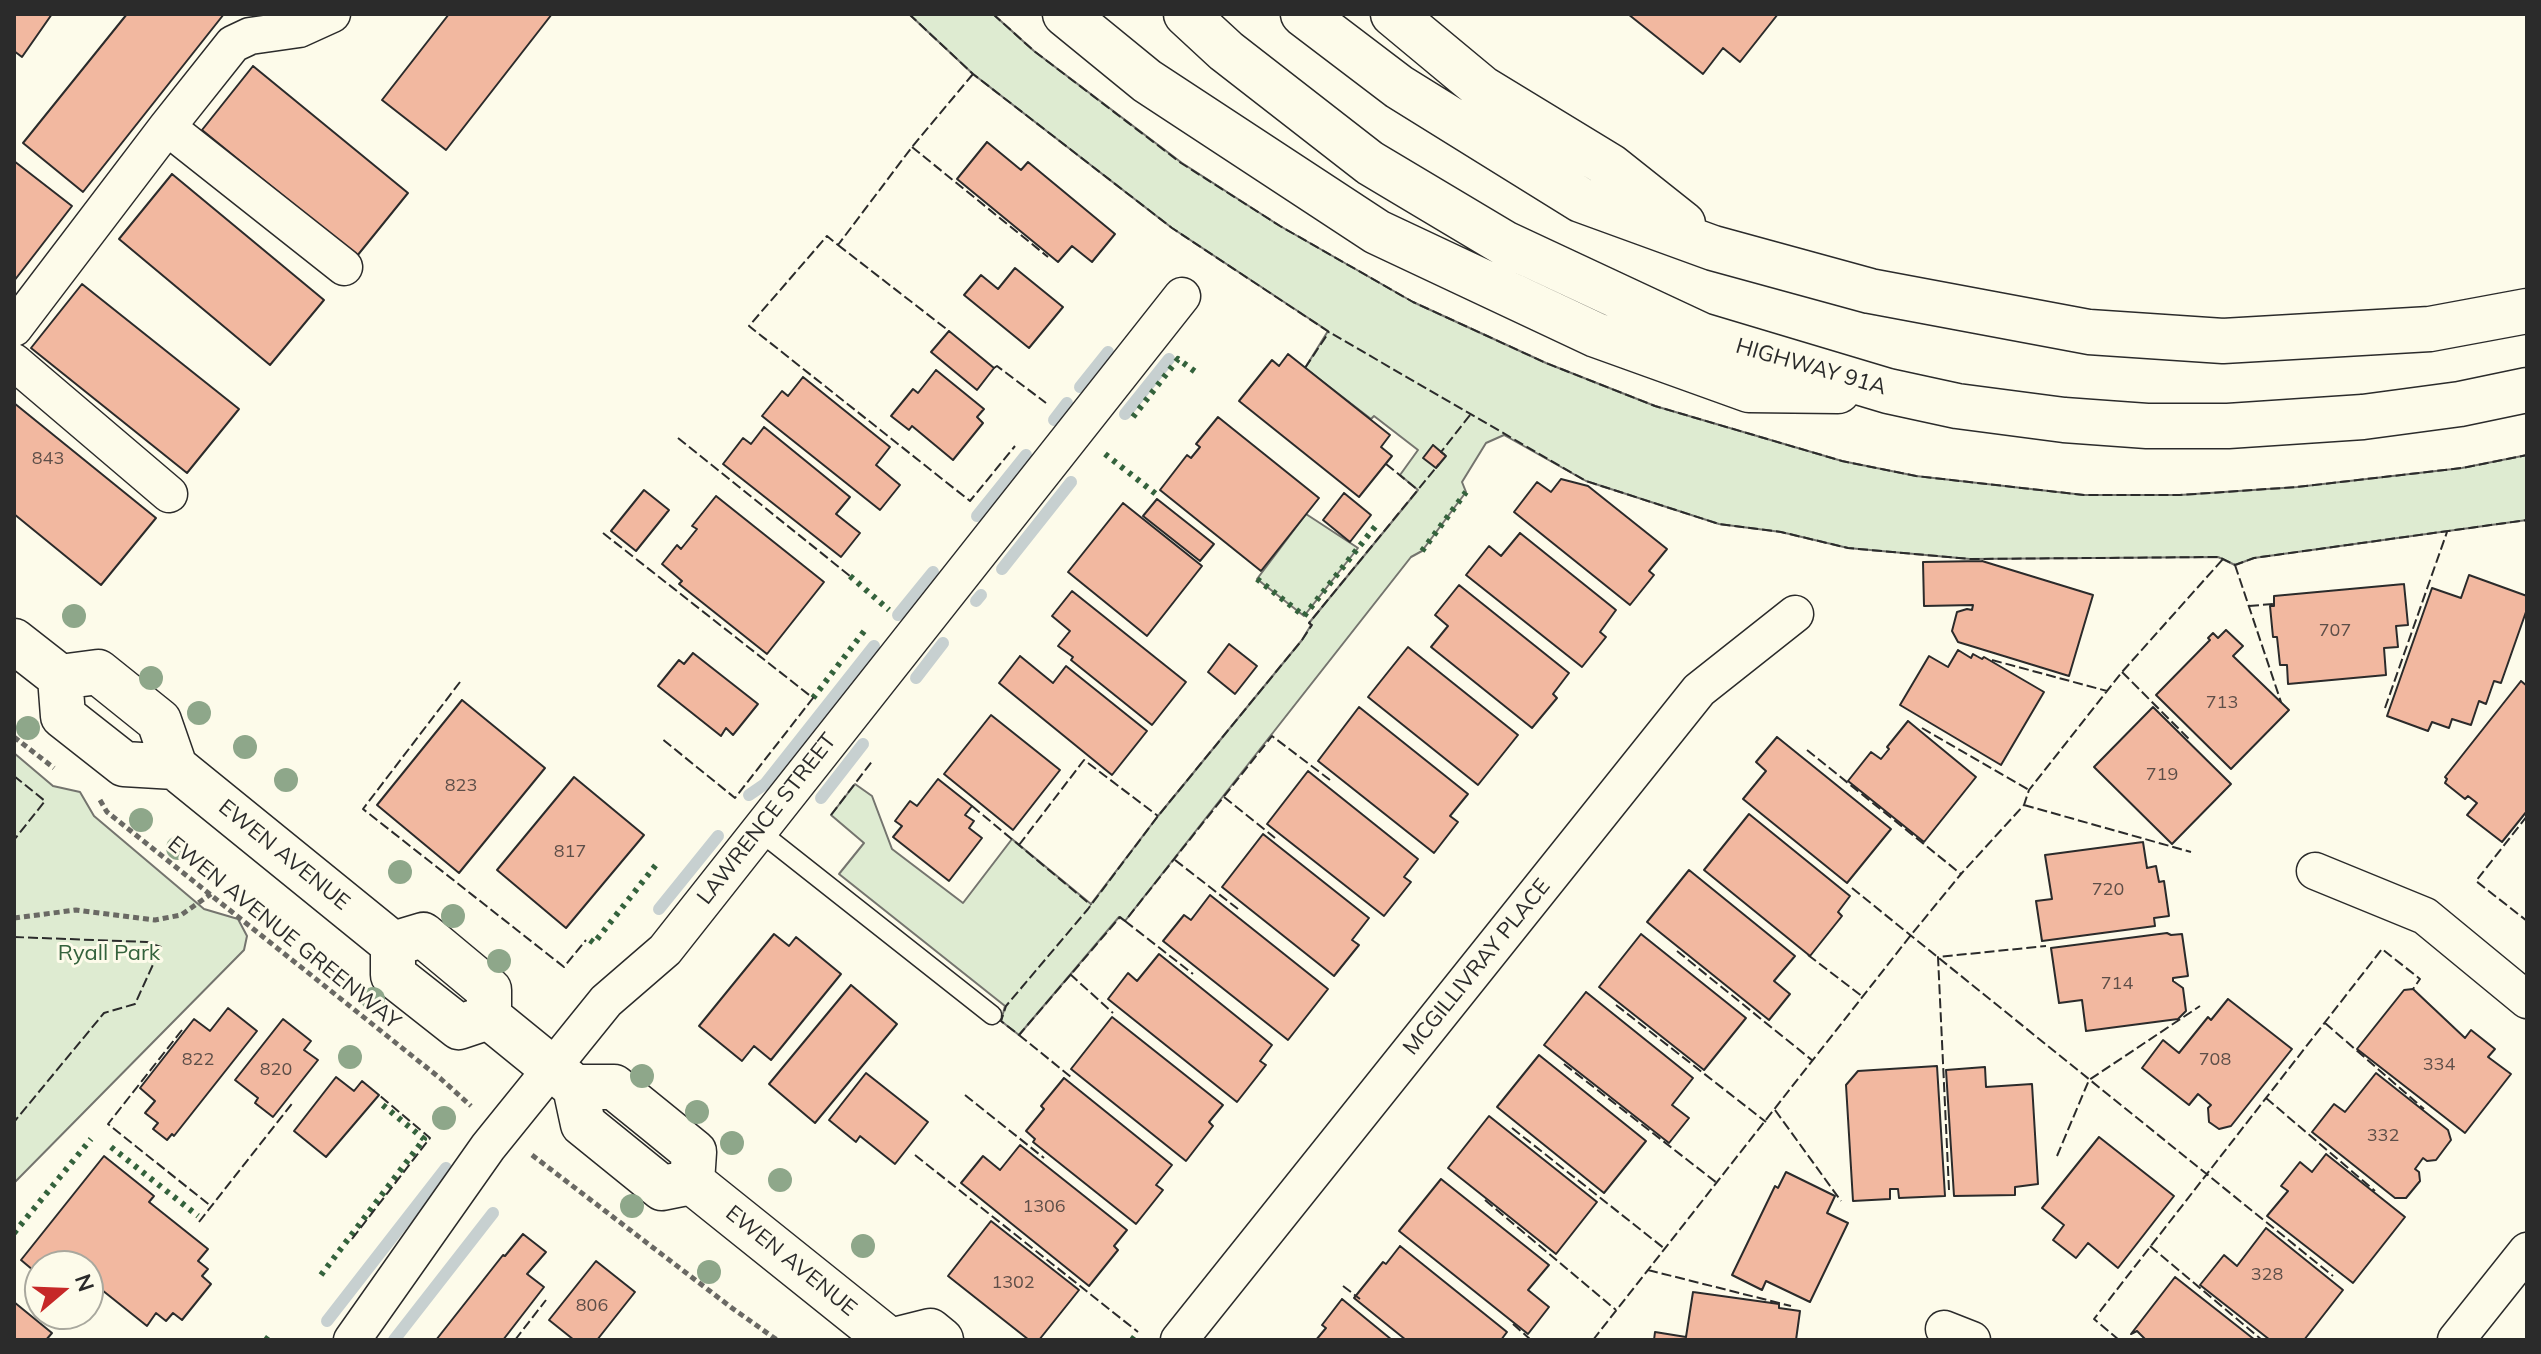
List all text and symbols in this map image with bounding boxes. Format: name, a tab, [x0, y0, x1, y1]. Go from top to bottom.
street label: HIGHWAY 91A	[1733, 333, 1889, 401]
house number: 843	[32, 448, 64, 470]
house number: 707	[2319, 620, 2351, 642]
house number: 713	[2206, 692, 2238, 714]
street label: LAWRENCE STREET	[692, 728, 842, 910]
house number: 719	[2146, 764, 2178, 786]
house number: 823	[445, 775, 477, 797]
street label: EWEN AVENUE	[213, 794, 355, 916]
street label: EWEN AVENUE GREENWAY	[162, 831, 406, 1035]
house number: 817	[554, 841, 586, 863]
street label: MCGILLIVRAY PLACE	[1398, 874, 1556, 1060]
house number: 720	[2092, 879, 2124, 901]
park label: Ryall Park	[58, 940, 160, 966]
house number: 714	[2101, 973, 2133, 995]
house number: 822	[182, 1049, 214, 1071]
house number: 708	[2199, 1049, 2231, 1071]
house number: 334	[2423, 1054, 2455, 1076]
house number: 820	[260, 1059, 292, 1081]
house number: 332	[2367, 1125, 2399, 1147]
house number: 1306	[1022, 1196, 1066, 1218]
street label: EWEN AVENUE	[720, 1200, 862, 1322]
north arrow	[24, 1250, 104, 1330]
house number: 328	[2251, 1264, 2283, 1286]
text: N	[69, 1270, 101, 1295]
house number: 1302	[991, 1272, 1035, 1294]
house number: 806	[576, 1295, 608, 1317]

